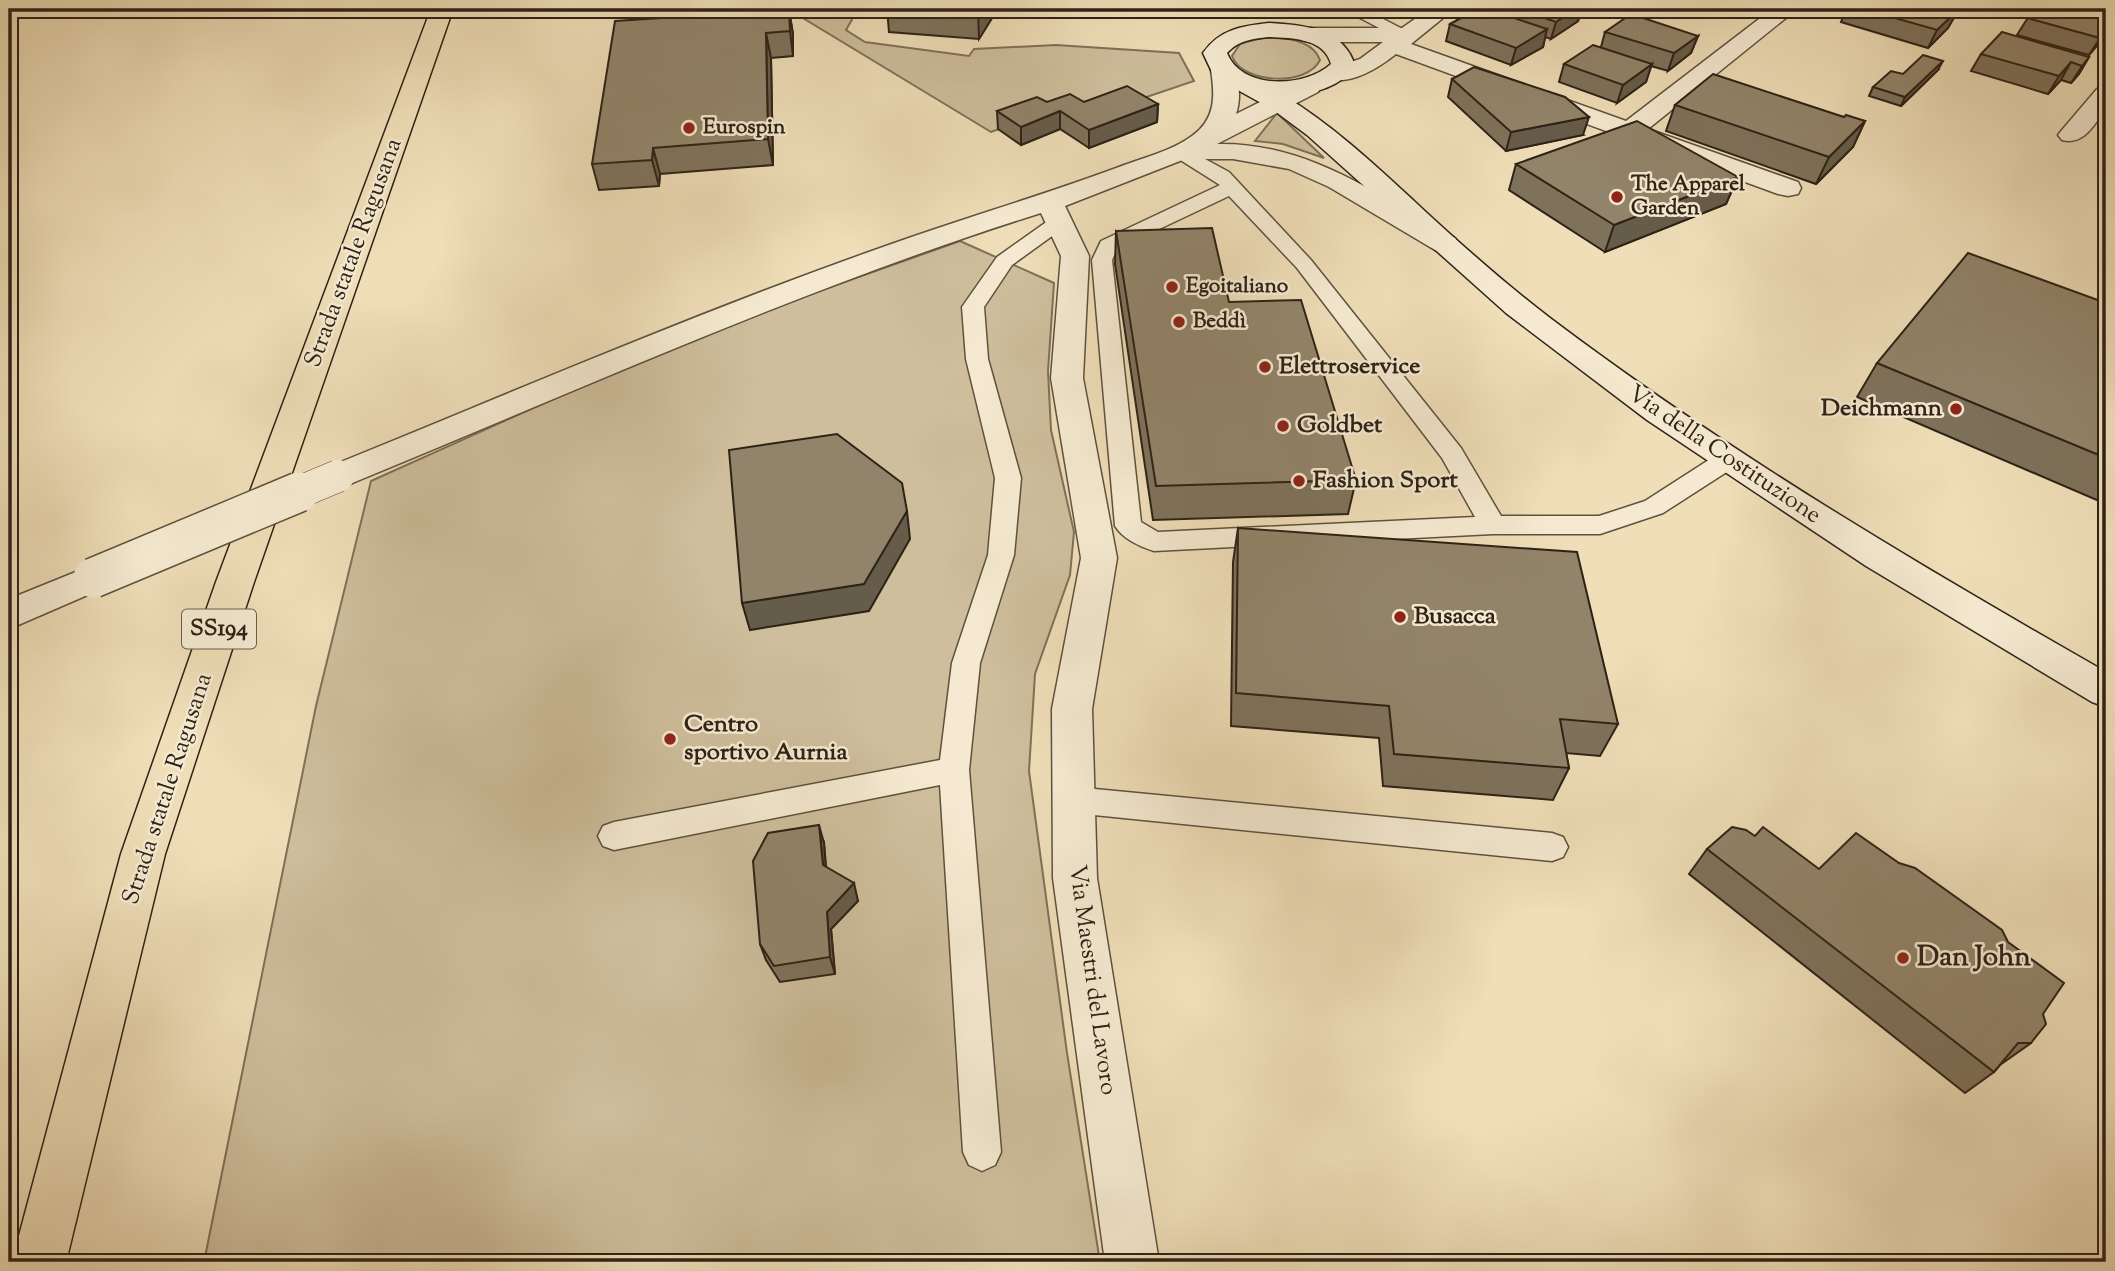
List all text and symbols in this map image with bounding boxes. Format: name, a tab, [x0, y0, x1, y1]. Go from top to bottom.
place label: Eurospin	[703, 113, 786, 143]
marker: Eurospin	[681, 120, 697, 136]
street label: Strada statale Ragusana	[297, 134, 411, 372]
place label: The Apparel Garden	[1631, 170, 1745, 224]
marker: The Apparel Garden	[1609, 189, 1625, 205]
place label: Egoitaliano	[1186, 272, 1289, 302]
marker: Egoitaliano	[1164, 279, 1180, 295]
place label: Beddì	[1193, 307, 1246, 337]
marker: Beddì	[1171, 314, 1187, 330]
place label: Elettroservice	[1279, 350, 1420, 384]
marker: Elettroservice	[1257, 359, 1273, 375]
street label: Via della Costituzione	[1620, 377, 1828, 533]
place label: Deichmann	[1821, 392, 1943, 426]
marker: Deichmann	[1948, 401, 1964, 417]
place label: Goldbet	[1297, 409, 1383, 443]
marker: Goldbet	[1275, 418, 1291, 434]
place label: Fashion Sport	[1313, 464, 1458, 498]
marker: Fashion Sport	[1291, 473, 1307, 489]
place label: Busacca	[1414, 600, 1497, 634]
marker: Busacca	[1392, 609, 1408, 625]
road number: SS194	[182, 610, 256, 649]
street label: Strada statale Ragusana	[114, 669, 222, 909]
place label: Centro sportivo Aurnia	[684, 708, 848, 770]
marker: Centro sportivo Aurnia	[662, 731, 678, 747]
street label: Via Maestri del Lavoro	[1059, 863, 1125, 1097]
place label: Dan John	[1917, 938, 2031, 978]
marker: Dan John	[1895, 950, 1911, 966]

